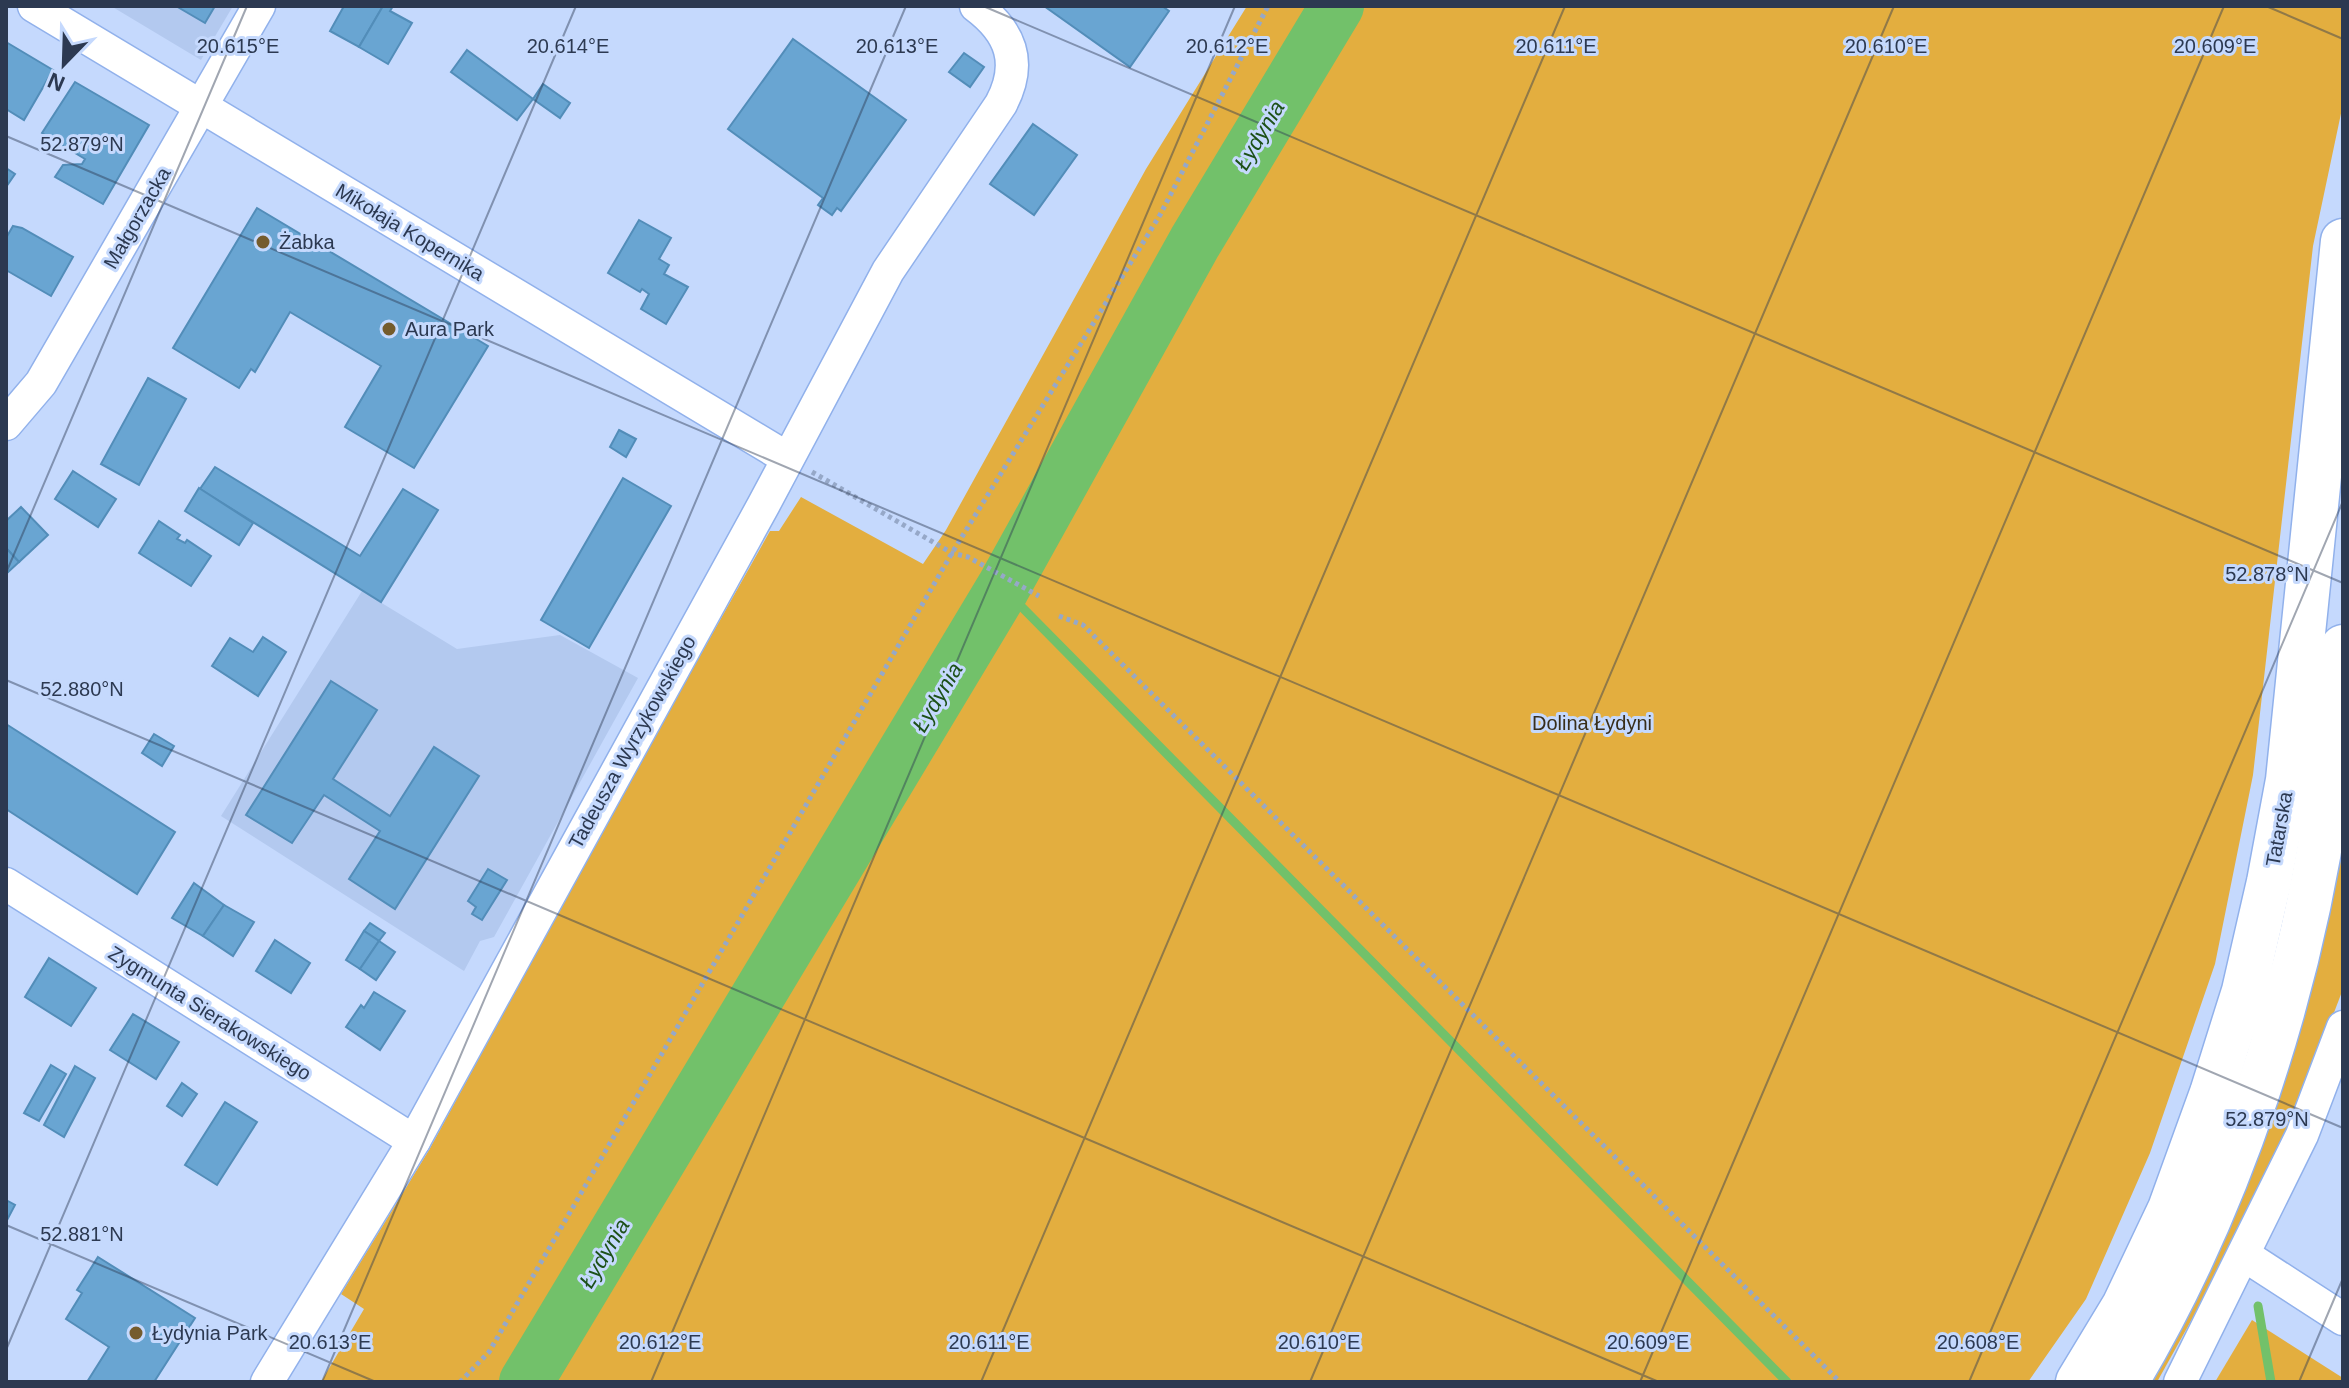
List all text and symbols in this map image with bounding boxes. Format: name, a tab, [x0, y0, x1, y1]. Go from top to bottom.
north arrow	[24, 24, 104, 104]
text: 20.615°E	[197, 35, 279, 57]
text: 20.614°E	[527, 35, 609, 57]
text: 20.613°E	[856, 35, 938, 57]
text: 20.612°E	[1186, 35, 1268, 57]
text: 20.611°E	[1515, 35, 1597, 57]
text: 20.610°E	[1845, 35, 1927, 57]
text: 20.609°E	[2174, 35, 2256, 57]
text: N	[44, 67, 69, 97]
water label: Łydynia	[1229, 96, 1290, 174]
text: 52.879°N	[40, 133, 124, 155]
street label: Małgorzacka	[99, 163, 175, 273]
street label: Mikołaja Kopernika	[332, 179, 489, 285]
place label: Żabka	[279, 231, 335, 253]
marker: Żabka	[254, 233, 272, 251]
place label: Aura Park	[405, 318, 495, 340]
marker: Aura Park	[380, 320, 398, 338]
text: 52.878°N	[2225, 563, 2309, 585]
street label: Tadeusza Wyrzykowskiego	[564, 632, 700, 852]
water label: Łydynia	[907, 658, 968, 736]
text: 52.880°N	[40, 678, 124, 700]
park label: Dolina Łydyni	[1532, 712, 1652, 734]
street label: Tatarska	[2262, 789, 2297, 868]
street label: Zygmunta Sierakowskiego	[105, 942, 315, 1084]
text: 52.879°N	[2225, 1108, 2309, 1130]
water label: Łydynia	[574, 1214, 635, 1292]
text: 52.881°N	[40, 1223, 124, 1245]
place label: Łydynia Park	[152, 1322, 269, 1344]
marker: Łydynia Park	[127, 1324, 145, 1342]
text: 20.613°E	[289, 1331, 371, 1353]
text: 20.612°E	[619, 1331, 701, 1353]
text: 20.611°E	[948, 1331, 1030, 1353]
text: 20.610°E	[1278, 1331, 1360, 1353]
text: 20.609°E	[1607, 1331, 1689, 1353]
text: 20.608°E	[1937, 1331, 2019, 1353]

